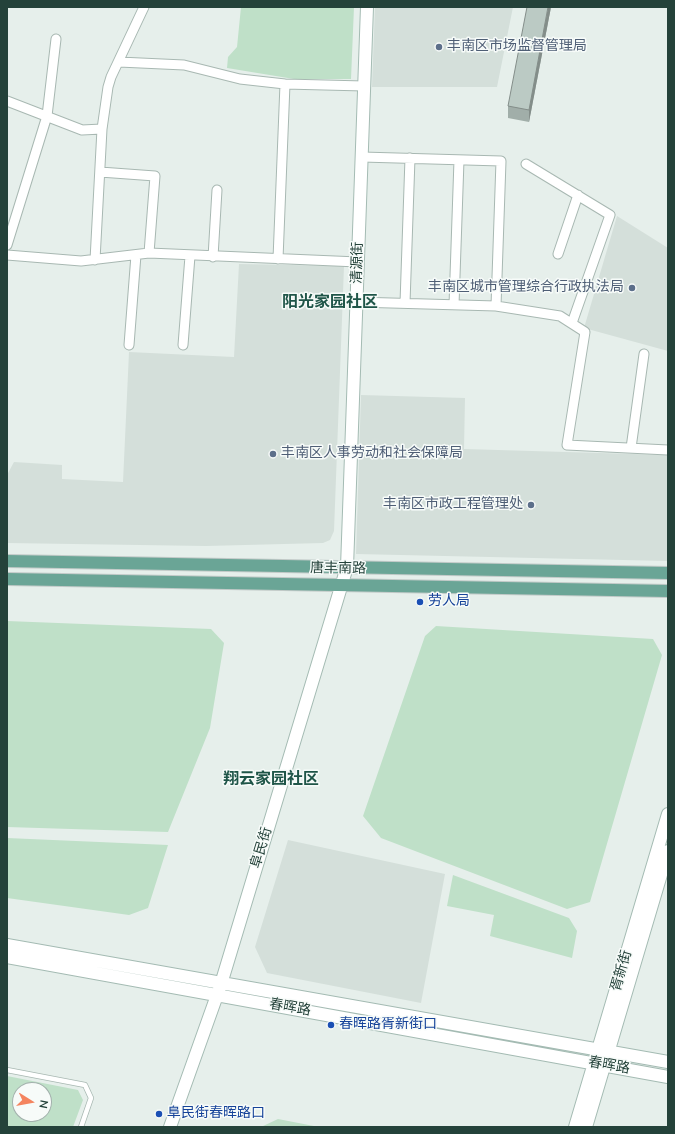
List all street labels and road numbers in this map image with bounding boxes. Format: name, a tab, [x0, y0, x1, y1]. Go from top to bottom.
street label: 清源街	[349, 242, 367, 284]
street label: 唐丰南路	[310, 560, 366, 578]
street label: 阜民街	[248, 825, 276, 871]
street label: 胥新街	[608, 948, 636, 994]
street label: 春晖路	[268, 996, 312, 1020]
street label: 春晖路	[587, 1054, 631, 1078]

